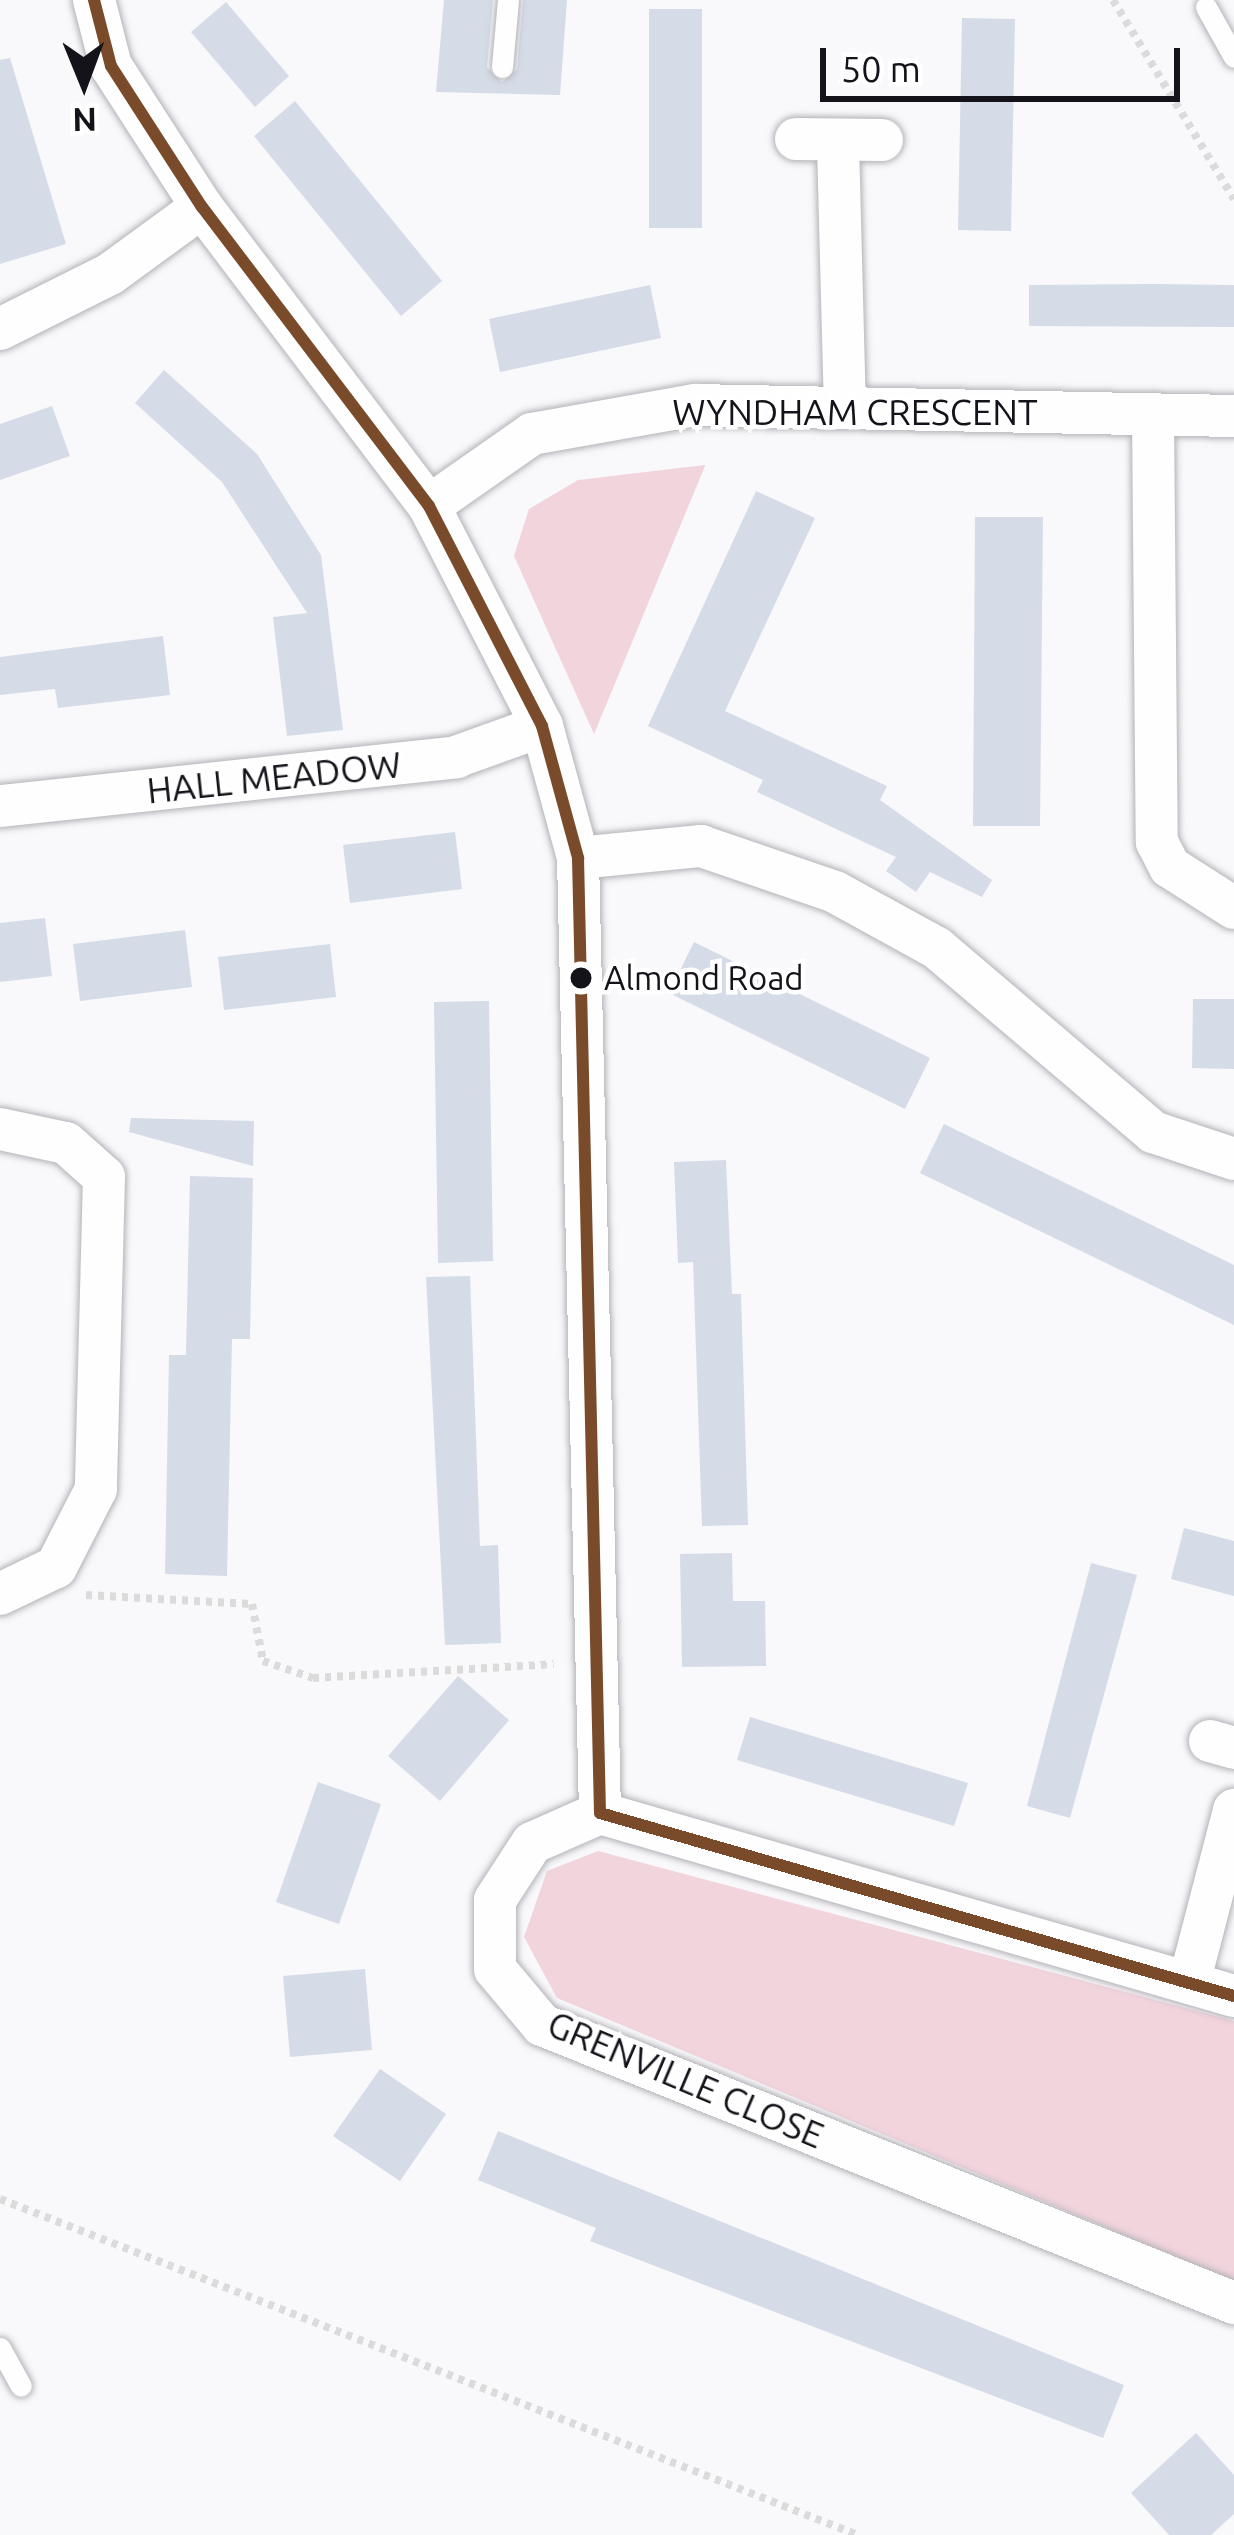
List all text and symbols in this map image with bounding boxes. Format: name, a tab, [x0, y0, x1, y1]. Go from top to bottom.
north arrow	[24, 24, 144, 144]
scale bar	[826, 24, 1186, 98]
text: 50 m	[841, 48, 921, 89]
text: N	[72, 102, 97, 139]
street label: WYNDHAM CRESCENT	[672, 390, 1038, 434]
street label: HALL MEADOW	[145, 742, 403, 812]
place label: Almond Road	[604, 958, 804, 998]
marker: Almond Road	[570, 967, 592, 989]
street label: GRENVILLE CLOSE	[541, 2001, 831, 2157]

